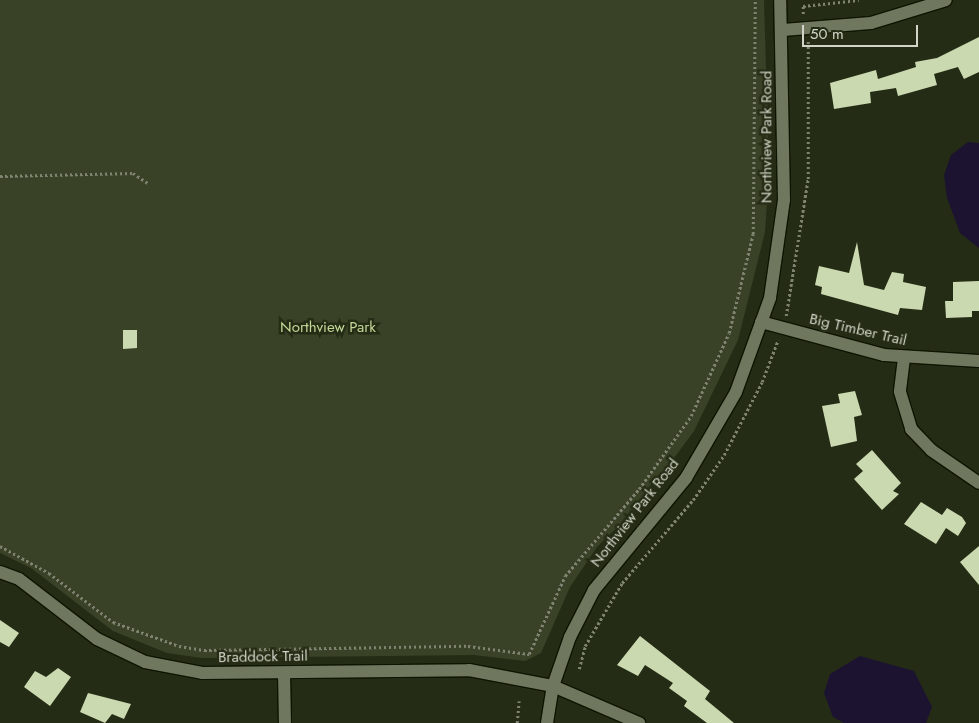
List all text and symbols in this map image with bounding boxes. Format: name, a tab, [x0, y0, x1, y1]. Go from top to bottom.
scale bar	[804, 15, 920, 47]
text: 50 m	[810, 23, 844, 45]
street label: Northview Park Road	[758, 71, 776, 203]
street label: Big Timber Trail	[808, 310, 908, 350]
park label: Northview Park	[280, 319, 376, 337]
street label: Northview Park Road	[587, 455, 683, 571]
street label: Braddock Trail	[218, 647, 308, 667]

